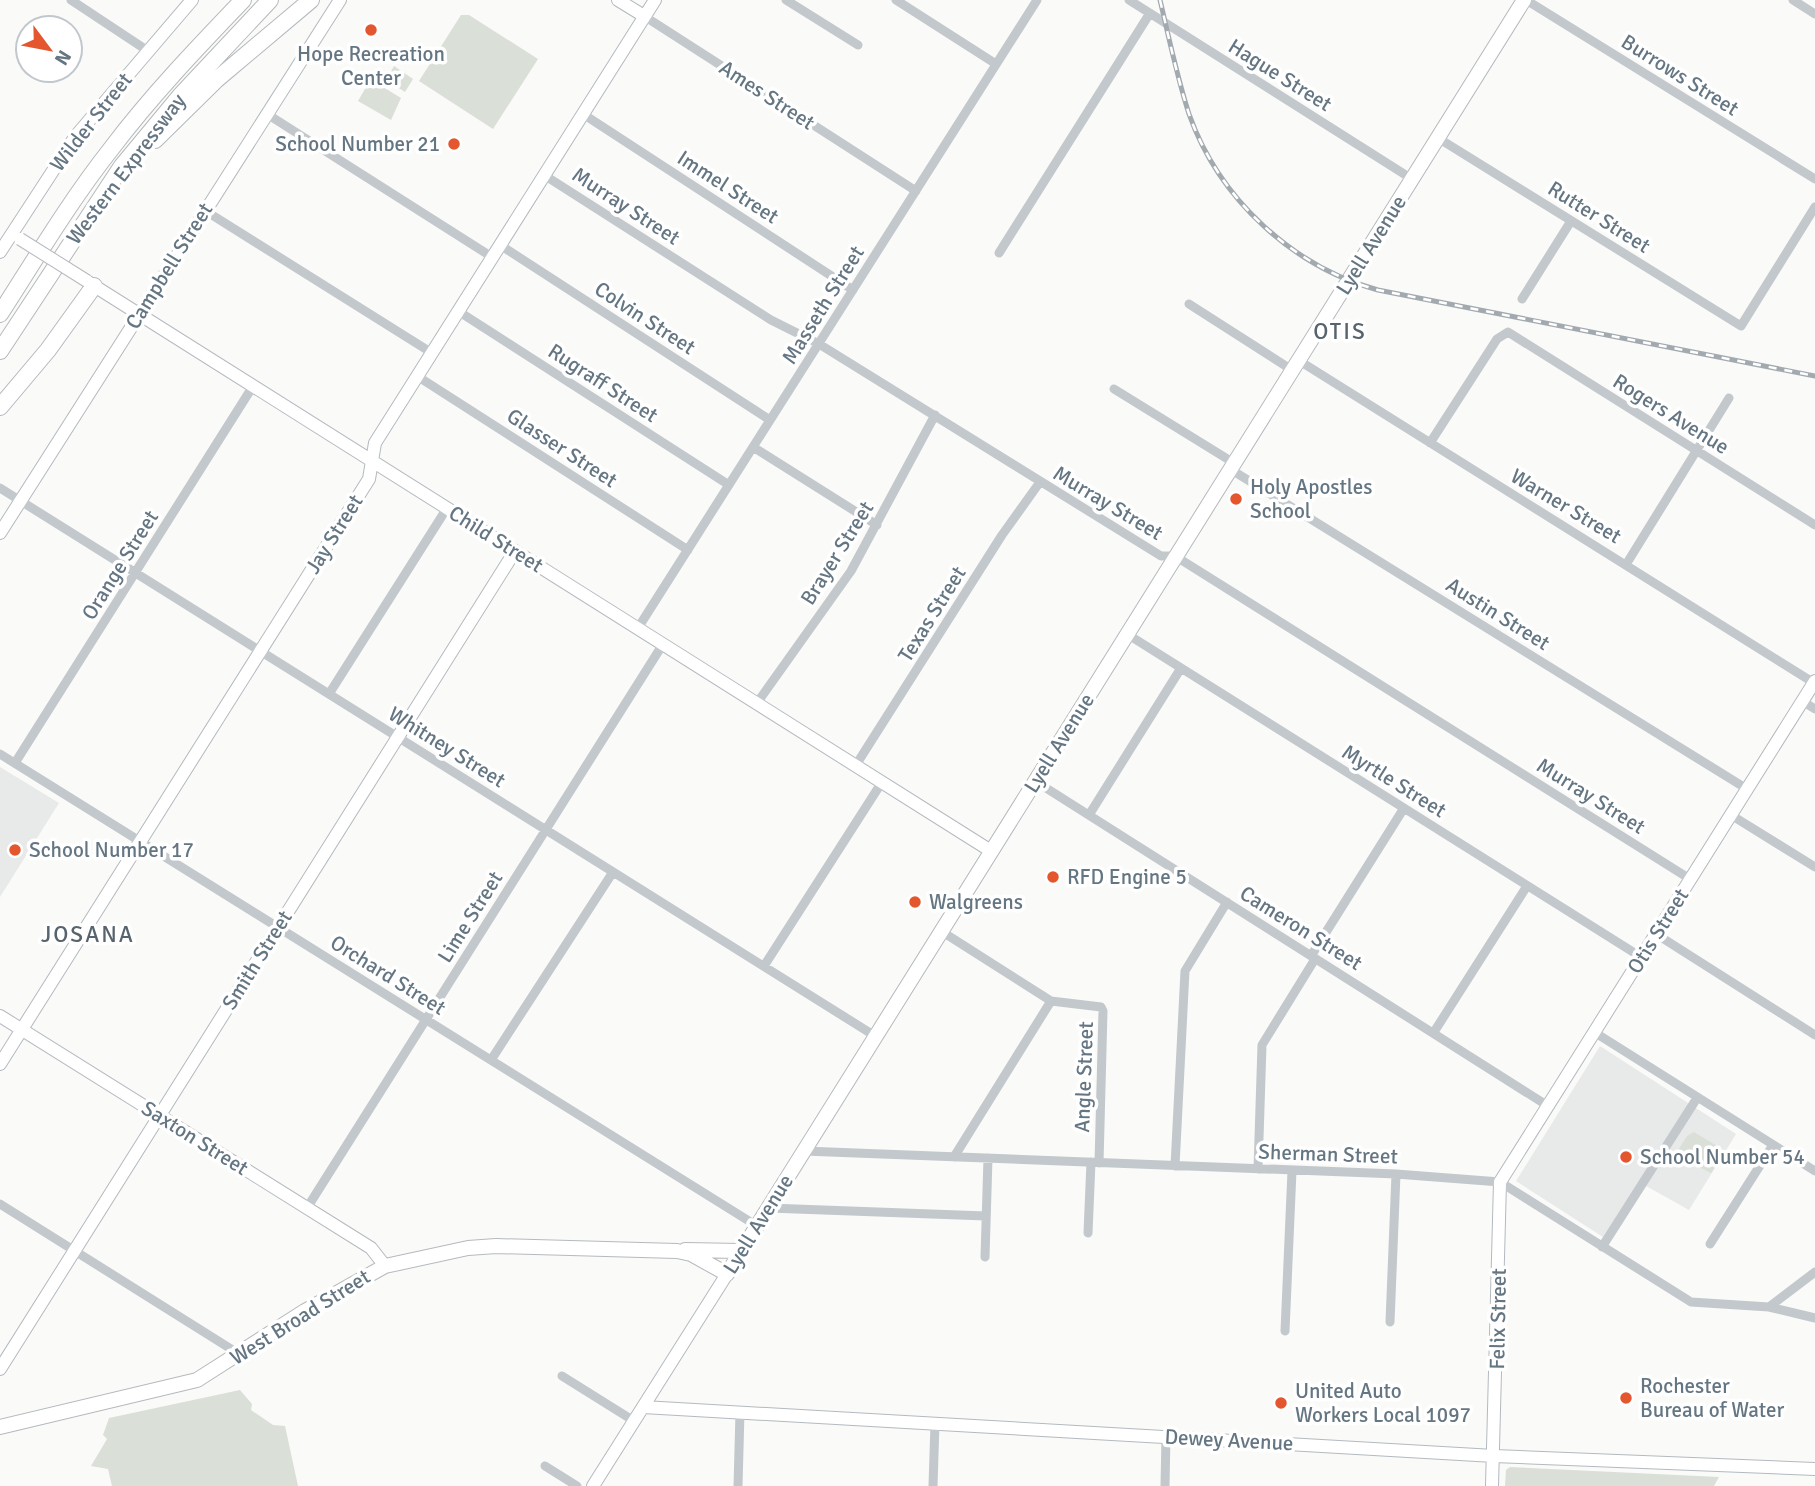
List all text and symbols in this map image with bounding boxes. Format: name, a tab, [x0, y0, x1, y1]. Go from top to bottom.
north arrow	[14, 14, 84, 84]
marker: Hope Recreation Center	[363, 22, 379, 38]
street label: Burrows Street	[1616, 29, 1744, 121]
street label: Hague Street	[1223, 33, 1337, 117]
place label: Hope Recreation Center	[297, 41, 445, 91]
text: N	[49, 46, 76, 69]
street label: Ames Street	[714, 55, 820, 135]
street label: Wilder Street	[44, 67, 138, 177]
street label: Western Expressway	[61, 88, 191, 250]
place label: School Number 21	[275, 131, 440, 157]
marker: School Number 21	[446, 136, 462, 152]
street label: Immel Street	[672, 145, 784, 229]
street label: Murray Street	[567, 162, 685, 250]
street label: Rutter Street	[1543, 175, 1655, 259]
street label: Lyell Avenue	[1330, 190, 1412, 300]
street label: Campbell Street	[120, 198, 218, 334]
street label: Masseth Street	[776, 241, 870, 369]
street label: Colvin Street	[590, 276, 700, 360]
district label: OTIS	[1313, 317, 1367, 346]
street label: Rugraff Street	[543, 338, 663, 428]
street label: Rogers Avenue	[1608, 368, 1734, 460]
street label: Glasser Street	[502, 403, 622, 493]
street label: Murray Street	[1048, 460, 1168, 546]
street label: Warner Street	[1506, 463, 1626, 549]
place label: Holy Apostles School	[1250, 474, 1373, 524]
street label: Jay Street	[300, 490, 368, 578]
marker: Holy Apostles School	[1228, 491, 1244, 507]
street label: Brayer Street	[795, 496, 879, 610]
street label: Child Street	[444, 500, 548, 578]
street label: Orange Street	[76, 505, 164, 625]
street label: Texas Street	[892, 561, 972, 667]
street label: Austin Street	[1441, 572, 1555, 656]
street label: Lyell Avenue	[1018, 688, 1100, 798]
street label: Whitney Street	[384, 701, 510, 793]
street label: Myrtle Street	[1337, 739, 1451, 823]
street label: Murray Street	[1532, 752, 1650, 840]
place label: School Number 17	[29, 837, 194, 863]
marker: School Number 17	[7, 842, 23, 858]
place label: RFD Engine 5	[1067, 864, 1187, 890]
street label: Lime Street	[432, 866, 508, 968]
marker: RFD Engine 5	[1045, 869, 1061, 885]
street label: Cameron Street	[1235, 880, 1367, 976]
street label: Otis Street	[1622, 884, 1694, 978]
place label: Walgreens	[929, 889, 1023, 915]
marker: Walgreens	[907, 894, 923, 910]
street label: Smith Street	[216, 906, 298, 1014]
district label: JOSANA	[41, 920, 135, 949]
street label: Orchard Street	[326, 929, 450, 1021]
street label: Angle Street	[1069, 1021, 1099, 1133]
street label: Saxton Street	[137, 1095, 253, 1181]
street label: Sherman Street	[1258, 1139, 1398, 1169]
place label: School Number 54	[1640, 1144, 1805, 1170]
marker: School Number 54	[1618, 1149, 1634, 1165]
street label: Lyell Avenue	[717, 1169, 799, 1279]
street label: West Broad Street	[225, 1263, 375, 1371]
street label: Felix Street	[1484, 1268, 1512, 1370]
place label: Rochester Bureau of Water	[1640, 1373, 1784, 1423]
place label: United Auto Workers Local 1097	[1295, 1378, 1471, 1428]
marker: Rochester Bureau of Water	[1618, 1390, 1634, 1406]
marker: United Auto Workers Local 1097	[1273, 1395, 1289, 1411]
street label: Dewey Avenue	[1164, 1424, 1294, 1456]

